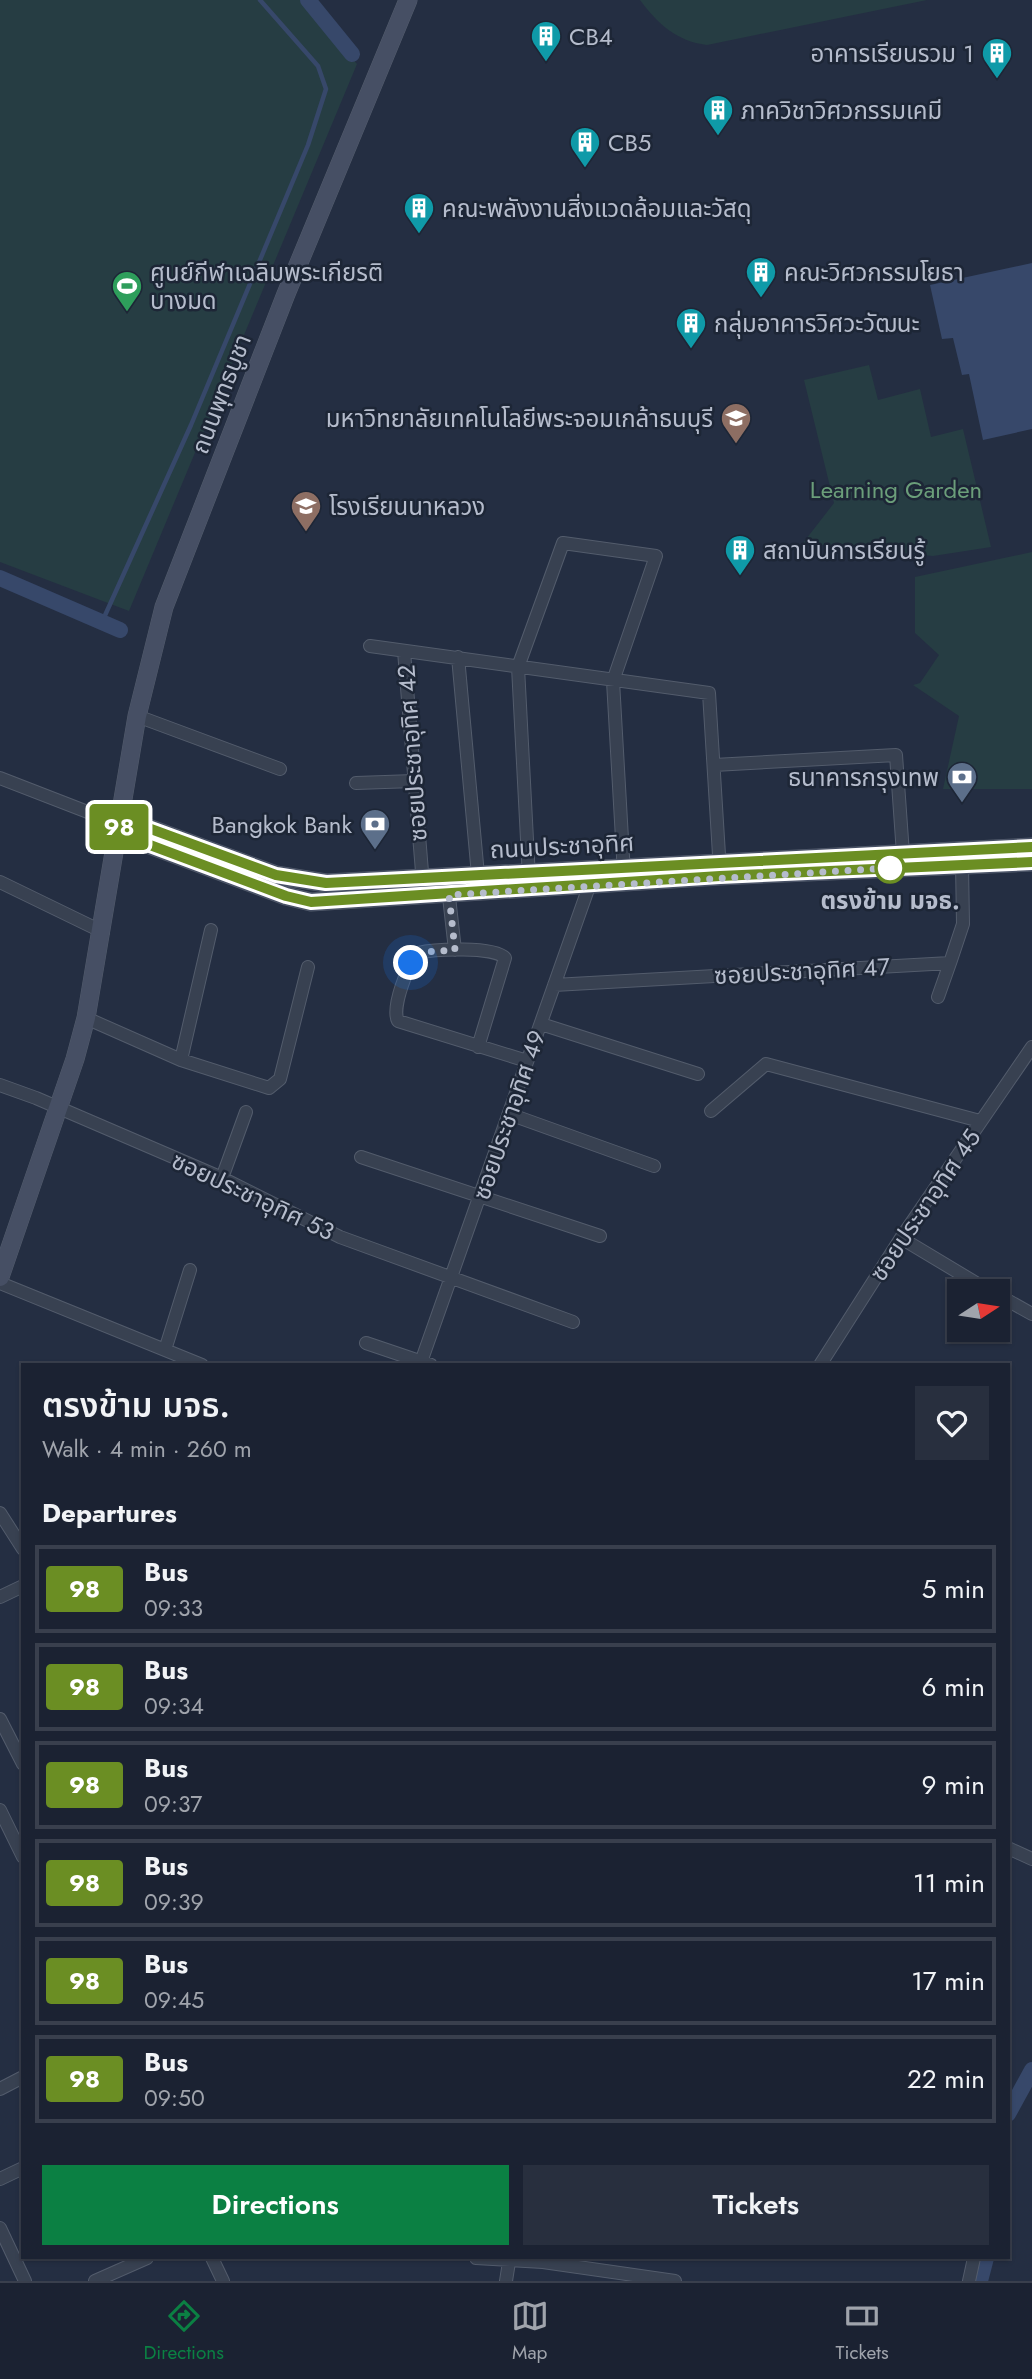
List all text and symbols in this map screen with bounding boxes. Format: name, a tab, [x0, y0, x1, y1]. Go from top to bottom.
building icon: CB4	[529, 19, 563, 63]
place label: CB4	[569, 19, 613, 54]
place label: อาคารเรียนรวม 1	[811, 36, 974, 71]
building icon: อาคารเรียนรวม 1	[980, 36, 1014, 80]
building icon: ภาควิชาวิศวกรรมเคมี	[701, 93, 735, 137]
place label: ภาควิชาวิศวกรรมเคมี	[741, 93, 942, 128]
building icon: CB5	[568, 125, 602, 169]
place label: CB5	[608, 125, 651, 160]
building icon: คณะพลังงานสิ่งแวดล้อมและวัสดุ	[402, 191, 436, 235]
place label: คณะพลังงานสิ่งแวดล้อมและวัสดุ	[442, 191, 752, 226]
place label: ศูนย์กีฬาเฉลิมพระเกียรติ บางมด	[150, 255, 383, 318]
building icon: คณะวิศวกรรมโยธา	[744, 255, 778, 299]
place label: คณะวิศวกรรมโยธา	[784, 255, 964, 290]
sports icon: ศูนย์กีฬาเฉลิมพระเกียรติ บางมด	[110, 269, 144, 313]
building icon: กลุ่มอาคารวิศวะวัฒนะ	[674, 306, 708, 350]
place label: กลุ่มอาคารวิศวะวัฒนะ	[714, 306, 920, 341]
street label: ถนนพุทธบูชา	[182, 329, 260, 459]
place label: มหาวิทยาลัยเทคโนโลยีพระจอมเกล้าธนบุรี	[326, 401, 713, 436]
school or university icon: มหาวิทยาลัยเทคโนโลยีพระจอมเกล้าธนบุรี	[719, 401, 753, 445]
park label: Learning Garden	[810, 472, 982, 507]
school or university icon: โรงเรียนนาหลวง	[289, 489, 323, 533]
place label: โรงเรียนนาหลวง	[329, 489, 485, 524]
building icon: สถาบันการเรียนรู้	[723, 533, 757, 577]
place label: สถาบันการเรียนรู้	[763, 533, 925, 568]
street label: ซอยประชาอุทิศ 42	[388, 664, 436, 842]
place label: ธนาคารกรุงเทพ	[788, 760, 939, 795]
bank icon: ธนาคารกรุงเทพ	[945, 760, 979, 804]
line badge: 98	[88, 804, 150, 850]
place label: Bangkok Bank	[212, 807, 352, 842]
bank icon: Bangkok Bank	[358, 807, 392, 851]
text: 98	[103, 809, 135, 844]
street label: ถนนประชาอุทิศ	[489, 825, 635, 867]
marker: ตรงข้าม มจธ.	[875, 853, 905, 883]
place label: ตรงข้าม มจธ.	[820, 883, 960, 918]
your location	[393, 945, 428, 980]
street label: ซอยประชาอุทิศ 47	[713, 949, 891, 993]
street label: ซอยประชาอุทิศ 49	[464, 1026, 554, 1204]
street label: ซอยประชาอุทิศ 45	[861, 1122, 989, 1288]
street label: ซอยประชาอุทิศ 53	[166, 1143, 340, 1249]
north arrow	[947, 1279, 1010, 1342]
map controls	[947, 1279, 1010, 1342]
text: ตรงข้าม มจธ.	[42, 1382, 230, 1429]
button: heart	[915, 1386, 989, 1460]
text: Walk · 4 min · 260 m	[42, 1432, 252, 1466]
text: Departures	[42, 1494, 177, 1532]
text: Bus	[144, 1553, 188, 1591]
text: 5 min	[922, 1570, 985, 1608]
text: 98	[69, 1571, 100, 1606]
text: 09:33	[144, 1591, 203, 1625]
text: Bus	[144, 1651, 188, 1689]
text: 6 min	[922, 1668, 985, 1706]
text: 98	[69, 1669, 100, 1704]
text: 09:34	[144, 1689, 204, 1723]
text: Bus	[144, 1749, 188, 1787]
text: 9 min	[922, 1766, 985, 1804]
text: 98	[69, 1767, 100, 1802]
text: 09:37	[144, 1787, 202, 1821]
text: Bus	[144, 1847, 188, 1885]
text: 11 min	[913, 1864, 985, 1902]
text: 98	[69, 1865, 100, 1900]
text: 09:39	[144, 1885, 204, 1919]
text: Bus	[144, 1945, 188, 1983]
text: 17 min	[911, 1962, 985, 2000]
text: 98	[69, 1963, 100, 1998]
text: 09:45	[144, 1983, 204, 2017]
text: Bus	[144, 2043, 188, 2081]
text: 22 min	[907, 2060, 985, 2098]
text: 98	[69, 2061, 100, 2096]
text: 09:50	[144, 2081, 205, 2115]
button: Directions	[42, 2165, 509, 2245]
button: Tickets	[523, 2165, 989, 2245]
tab: Directions	[143, 2297, 224, 2366]
tab: Map	[511, 2297, 549, 2366]
tab: Tickets	[836, 2297, 889, 2366]

